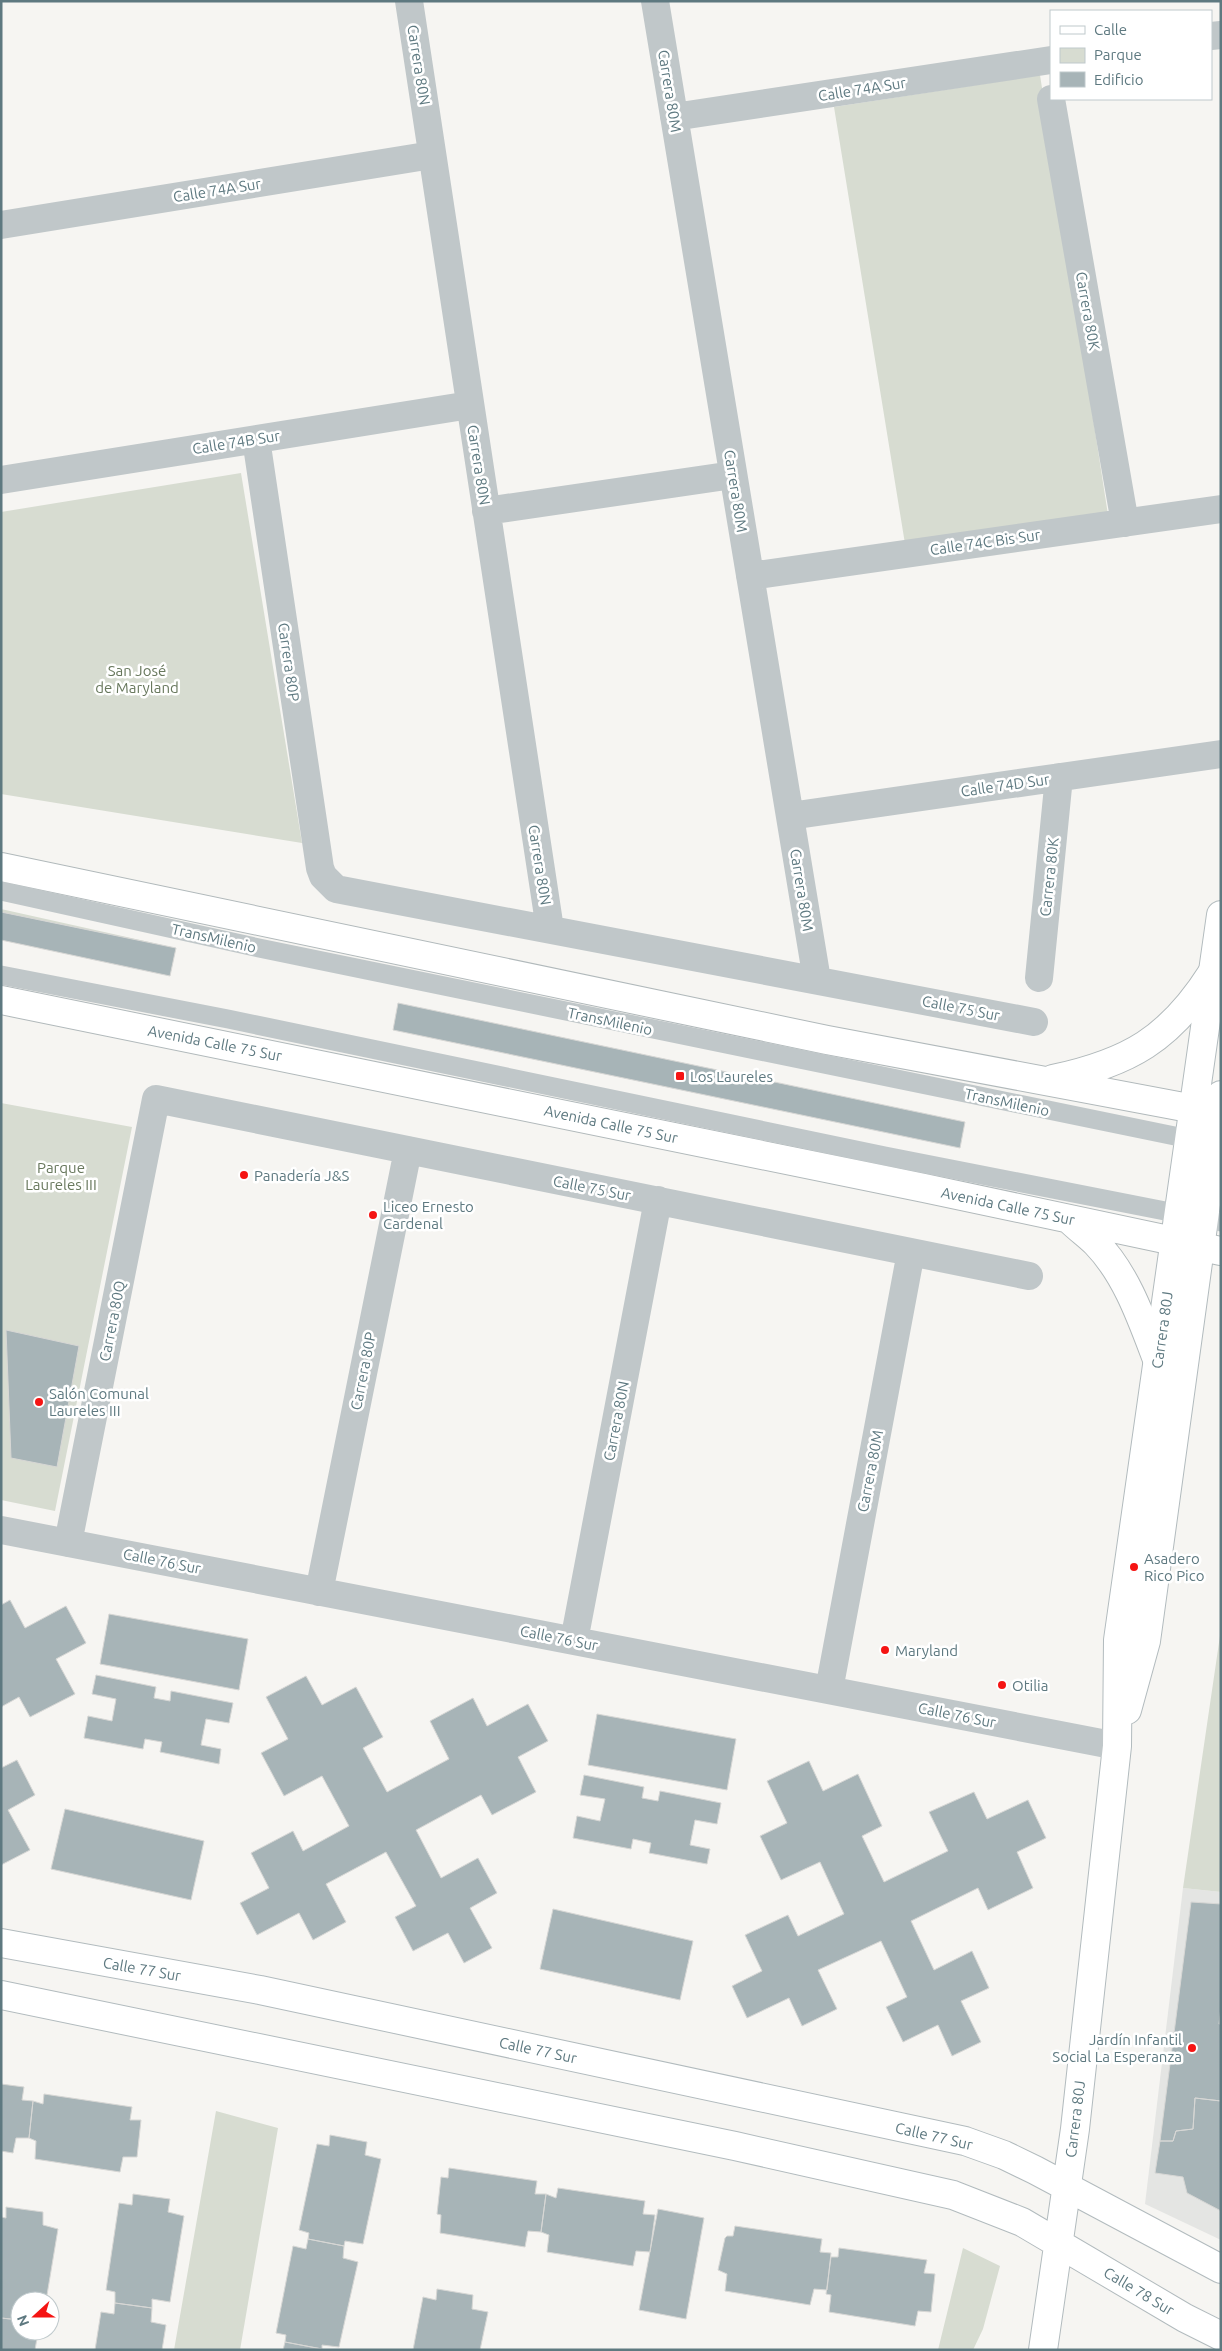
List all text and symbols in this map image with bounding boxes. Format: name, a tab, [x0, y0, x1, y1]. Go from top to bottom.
legend	[1050, 10, 1212, 100]
text: Calle	[1094, 21, 1127, 38]
street label: Carrera 80N	[404, 24, 434, 106]
text: Parque	[1094, 46, 1142, 63]
street label: Carrera 80M	[655, 49, 685, 133]
text: Edificio	[1094, 71, 1143, 88]
street label: Calle 74A Sur	[817, 74, 907, 104]
street label: Calle 74A Sur	[172, 175, 262, 205]
street label: Carrera 80K	[1073, 270, 1103, 352]
street label: Carrera 80N	[464, 424, 494, 506]
street label: Calle 74B Sur	[191, 427, 281, 457]
street label: Carrera 80M	[721, 449, 751, 533]
street label: Calle 74C Bis Sur	[929, 526, 1042, 558]
street label: Carrera 80P	[275, 622, 303, 702]
park label: San José de Maryland	[95, 662, 179, 696]
street label: Calle 74D Sur	[959, 770, 1051, 800]
street label: Carrera 80N	[525, 824, 555, 906]
street label: Carrera 80K	[1036, 837, 1062, 917]
street label: Carrera 80M	[787, 848, 817, 932]
street label: TransMilenio	[170, 920, 258, 956]
street label: Calle 75 Sur	[921, 992, 1002, 1024]
street label: TransMilenio	[566, 1004, 654, 1038]
street label: Avenida Calle 75 Sur	[147, 1022, 284, 1064]
place label: Los Laureles	[690, 1068, 773, 1085]
marker: Los Laureles	[674, 1070, 686, 1082]
street label: TransMilenio	[963, 1085, 1051, 1119]
street label: Avenida Calle 75 Sur	[543, 1102, 680, 1147]
park label: Parque Laureles III	[25, 1159, 97, 1193]
place label: Panadería J&S	[254, 1167, 350, 1184]
marker: Panadería J&S	[238, 1169, 250, 1181]
street label: Calle 75 Sur	[552, 1172, 633, 1204]
street label: Avenida Calle 75 Sur	[940, 1184, 1077, 1229]
place label: Liceo Ernesto Cardenal	[383, 1198, 474, 1232]
marker: Liceo Ernesto Cardenal	[367, 1209, 379, 1221]
street label: Carrera 80Q	[96, 1279, 128, 1363]
street label: Carrera 80J	[1148, 1290, 1176, 1370]
street label: Carrera 80P	[347, 1330, 379, 1412]
street label: Carrera 80N	[600, 1380, 632, 1462]
place label: Salón Comunal Laureles III	[49, 1385, 149, 1419]
marker: Salón Comunal Laureles III	[33, 1396, 45, 1408]
street label: Carrera 80M	[854, 1428, 886, 1514]
street label: Calle 76 Sur	[122, 1545, 203, 1577]
place label: Asadero Rico Pico	[1144, 1550, 1204, 1584]
marker: Asadero Rico Pico	[1128, 1561, 1140, 1573]
street label: Calle 76 Sur	[519, 1622, 600, 1654]
place label: Maryland	[895, 1642, 958, 1659]
marker: Maryland	[879, 1644, 891, 1656]
place label: Otilia	[1012, 1677, 1048, 1694]
marker: Otilia	[996, 1679, 1008, 1691]
street label: Calle 76 Sur	[917, 1699, 998, 1731]
street label: Calle 77 Sur	[102, 1954, 183, 1984]
place label: Jardín Infantil Social La Esperanza	[1052, 2031, 1182, 2065]
street label: Calle 77 Sur	[498, 2033, 579, 2067]
marker: Jardín Infantil Social La Esperanza	[1186, 2042, 1198, 2054]
street label: Carrera 80J	[1062, 2079, 1088, 2159]
street label: Calle 77 Sur	[894, 2119, 975, 2153]
street label: Calle 78 Sur	[1101, 2263, 1177, 2319]
north arrow	[10, 2291, 60, 2341]
text: N	[14, 2313, 32, 2328]

